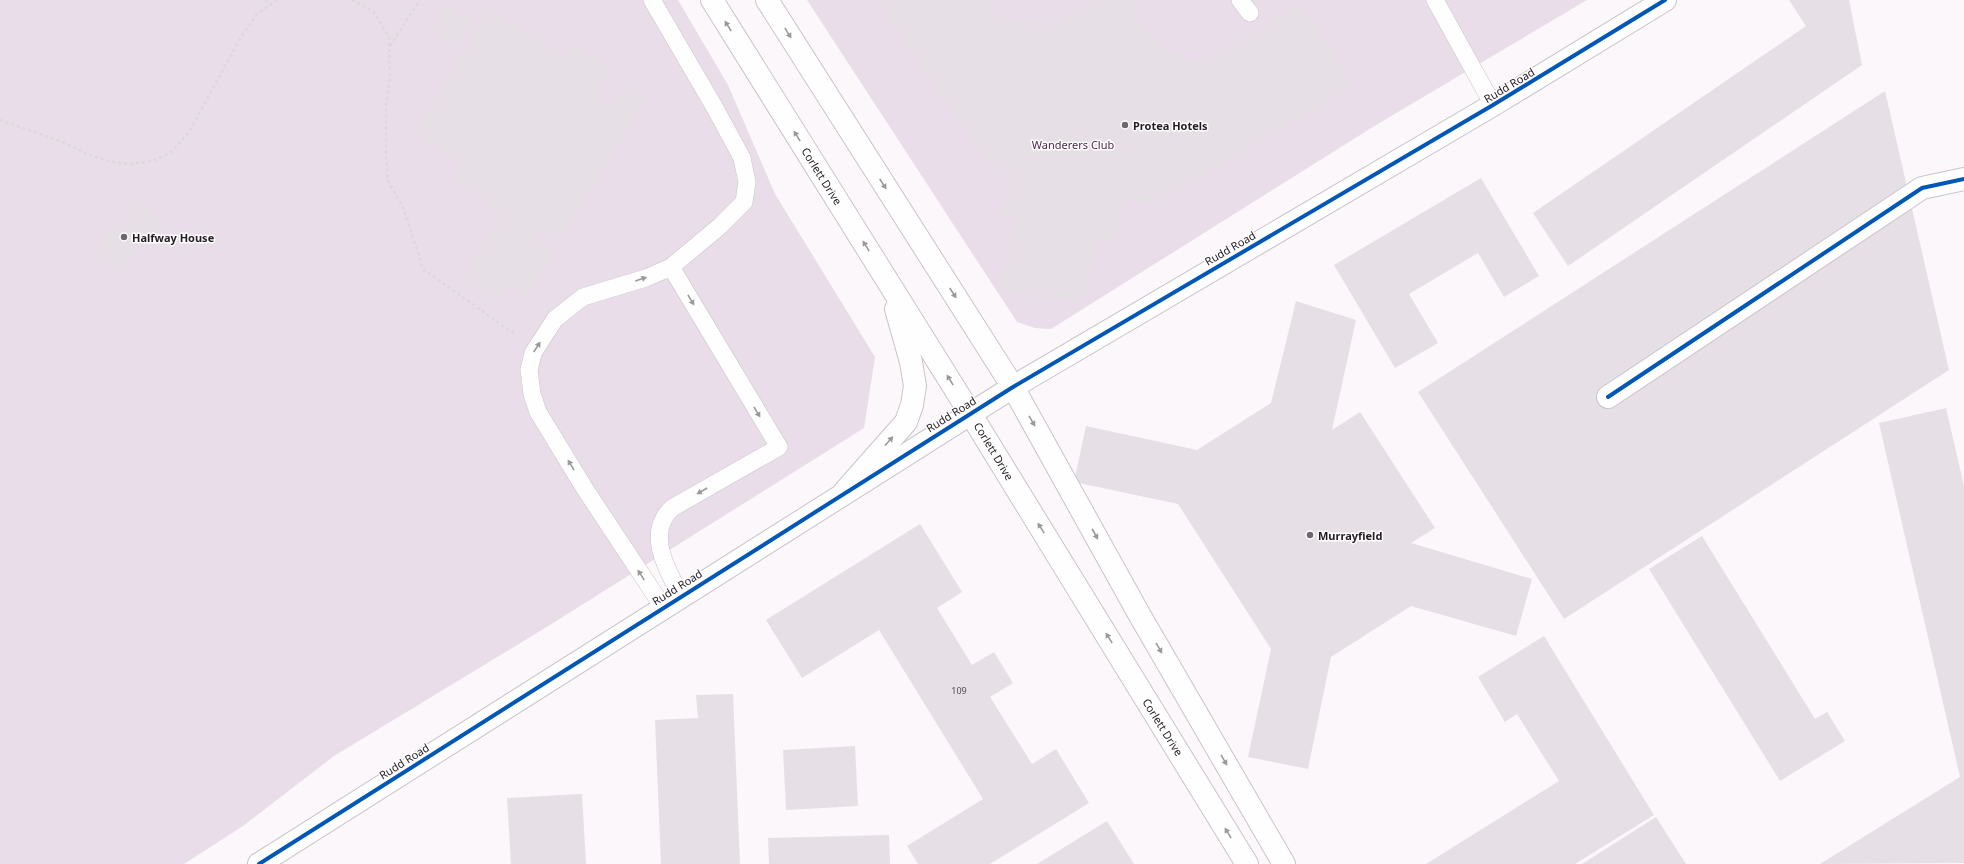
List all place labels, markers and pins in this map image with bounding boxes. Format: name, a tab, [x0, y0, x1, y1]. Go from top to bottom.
place label: Protea Hotels	[1133, 118, 1208, 133]
marker: Protea Hotels	[1120, 120, 1130, 130]
place label: Halfway House	[132, 230, 215, 245]
marker: Halfway House	[119, 232, 129, 242]
place label: Murrayfield	[1318, 528, 1382, 543]
marker: Murrayfield	[1305, 530, 1315, 540]

